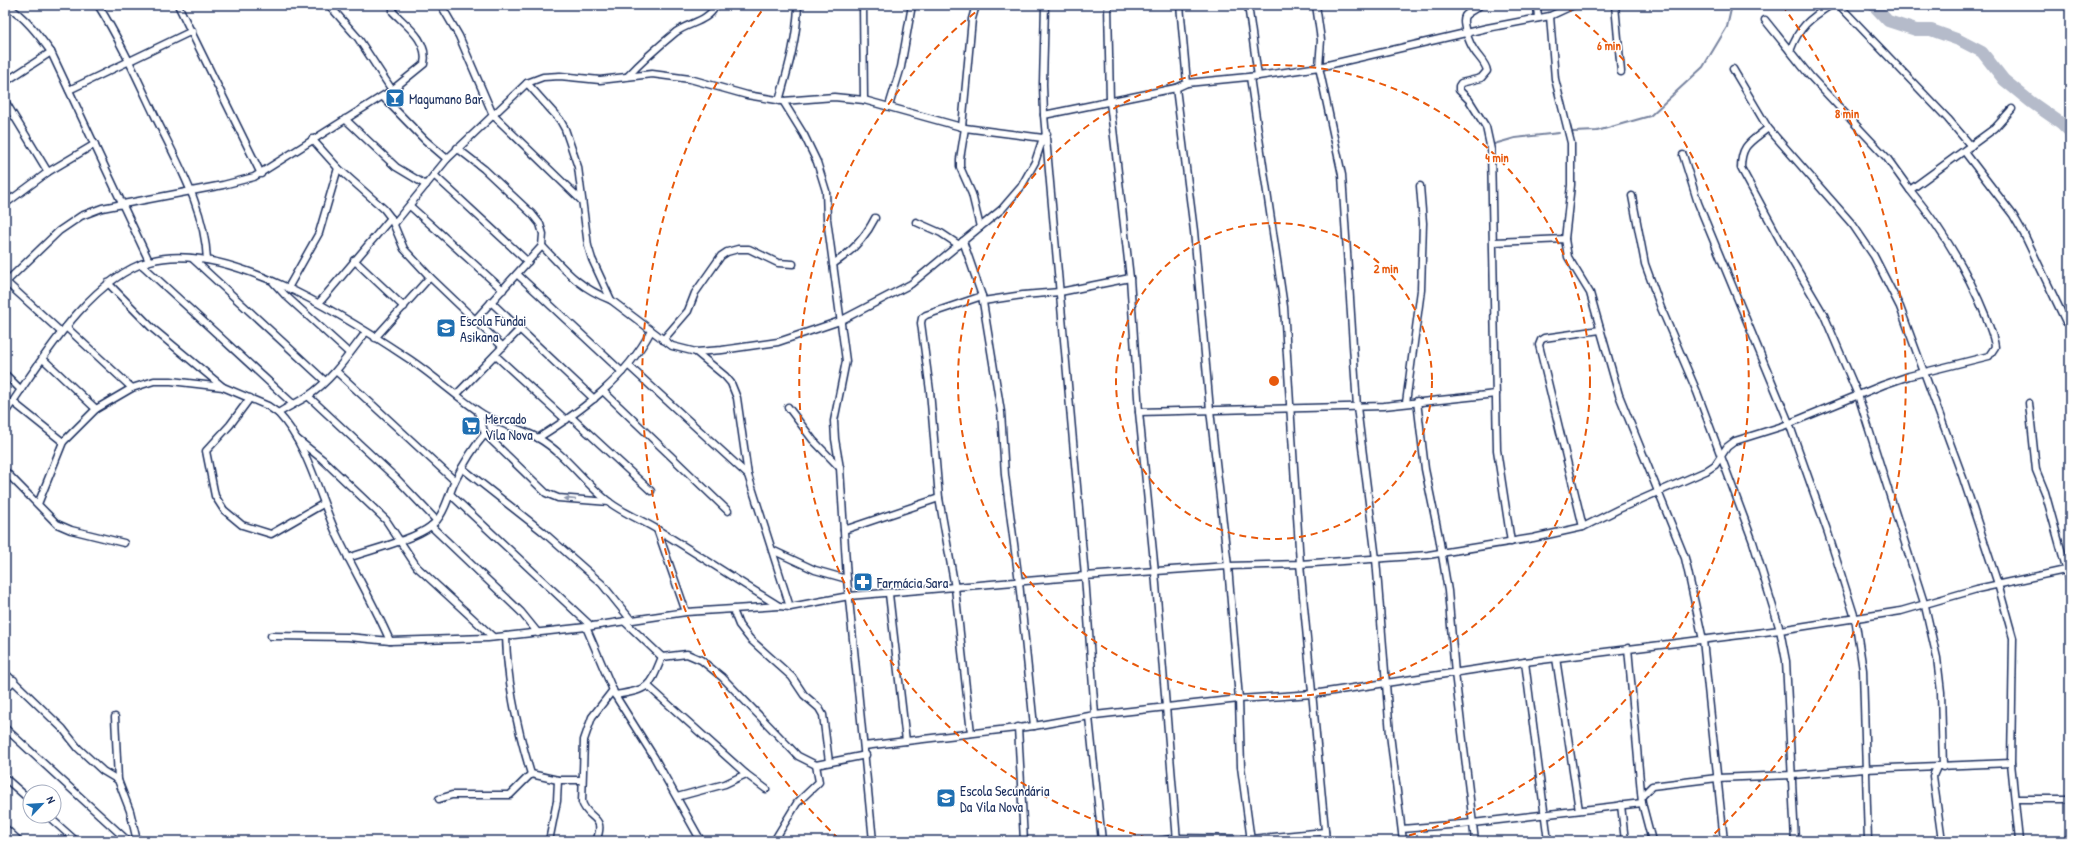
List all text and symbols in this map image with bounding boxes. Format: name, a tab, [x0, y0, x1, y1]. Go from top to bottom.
text: 6 min	[1597, 37, 1621, 54]
bar icon: Magumano Bar	[384, 87, 406, 109]
place label: Magumano Bar	[409, 89, 483, 109]
text: 8 min	[1835, 105, 1860, 122]
text: 4 min	[1485, 149, 1509, 166]
text: 2 min	[1374, 260, 1399, 277]
place label: Escola Fundai Asikana	[460, 311, 526, 346]
school or university icon: Escola Fundai Asikana	[435, 317, 457, 339]
centre of rings	[1267, 374, 1281, 388]
place label: Mercado Vila Nova	[485, 409, 533, 444]
supermarket icon: Mercado Vila Nova	[460, 415, 482, 437]
one-way arrow	[564, 495, 576, 502]
pharmacy icon: Farmácia Sara	[852, 571, 874, 593]
place label: Farmácia Sara	[876, 573, 949, 592]
place label: Escola Secundária Da Vila Nova	[960, 781, 1050, 816]
north arrow	[22, 784, 62, 824]
school or university icon: Escola Secundária Da Vila Nova	[935, 787, 957, 809]
text: N	[43, 794, 59, 806]

